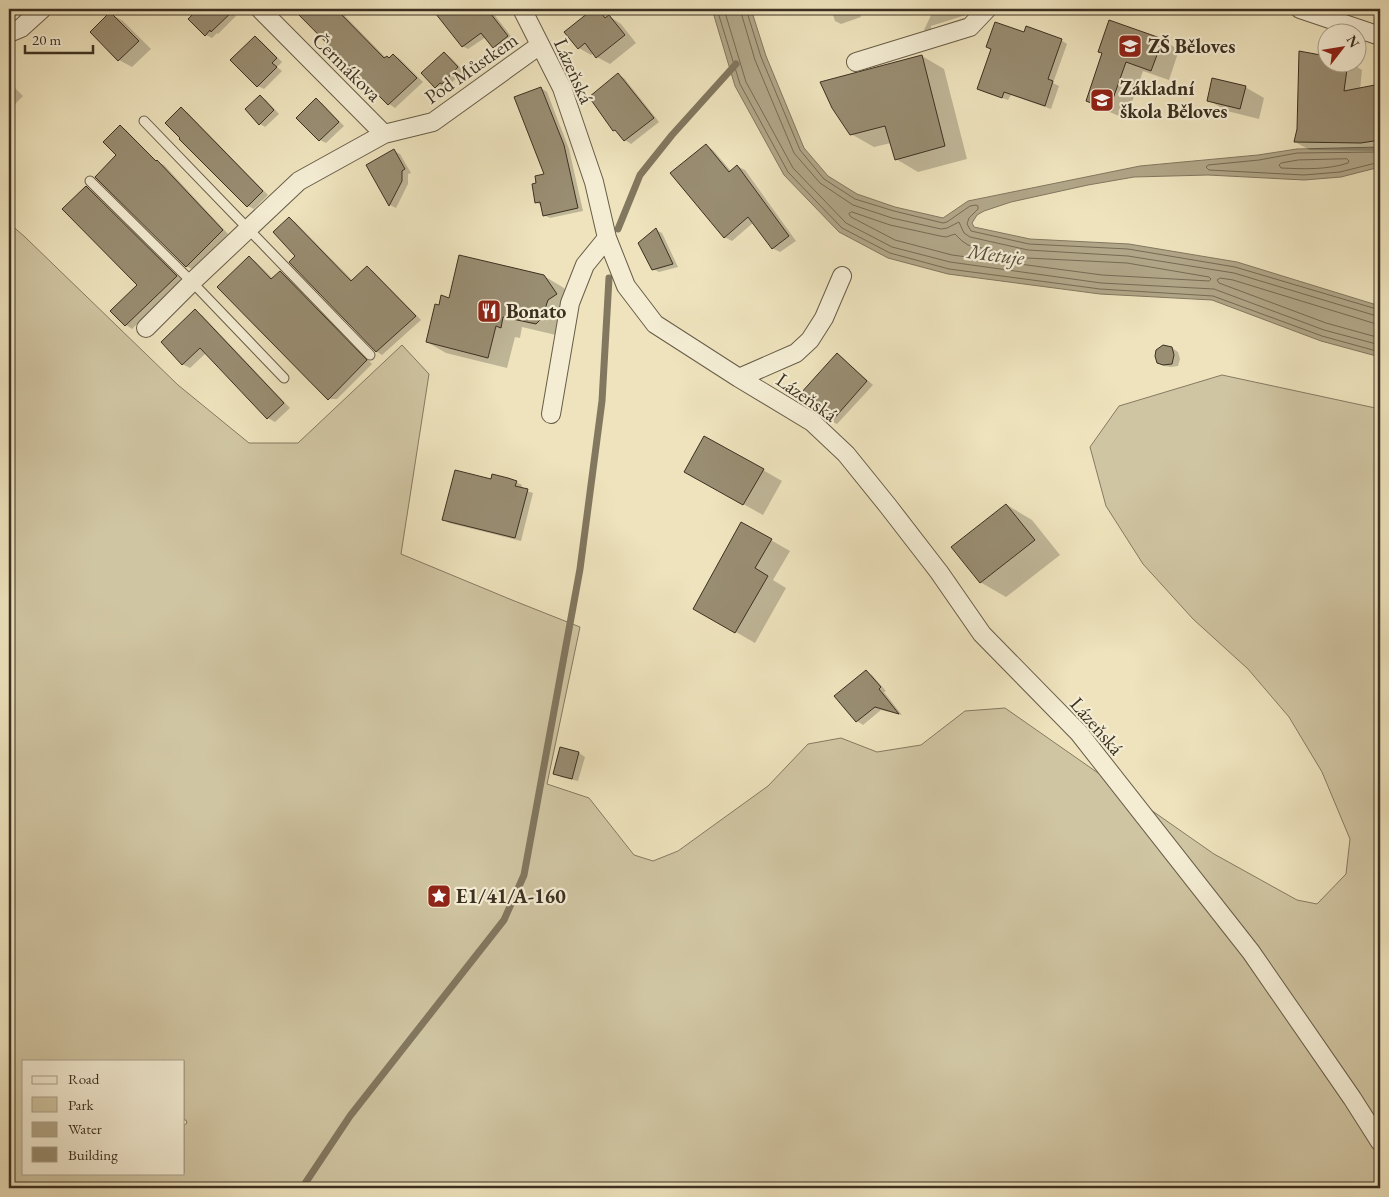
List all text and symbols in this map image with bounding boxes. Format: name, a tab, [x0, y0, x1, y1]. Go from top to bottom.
scale bar	[25, 22, 92, 54]
north arrow	[1316, 22, 1366, 72]
street label: Pod Můstkem	[419, 26, 523, 110]
street label: Čermákova	[307, 27, 387, 107]
text: 20 m	[32, 30, 61, 49]
text: N	[1343, 32, 1364, 51]
school or university icon: ZŠ Běloves	[1117, 33, 1143, 59]
place label: ZŠ Běloves	[1148, 33, 1235, 59]
street label: Lázeňská	[548, 34, 600, 108]
place label: Základní škola Běloves	[1120, 75, 1228, 124]
school or university icon: Základní škola Běloves	[1089, 87, 1115, 113]
water label: Metuje	[964, 237, 1027, 271]
restaurant icon: Bonato	[476, 298, 502, 324]
place label: Bonato	[506, 298, 566, 324]
street label: Lázeňská	[771, 367, 843, 427]
street label: Lázeňská	[1065, 691, 1129, 761]
place icon: E1/41/A-160	[426, 883, 452, 909]
place label: E1/41/A-160	[456, 883, 566, 909]
legend	[22, 1060, 185, 1174]
text: Road	[68, 1069, 100, 1088]
text: Park	[68, 1095, 95, 1114]
text: Water	[68, 1119, 102, 1138]
text: Building	[68, 1145, 118, 1164]

